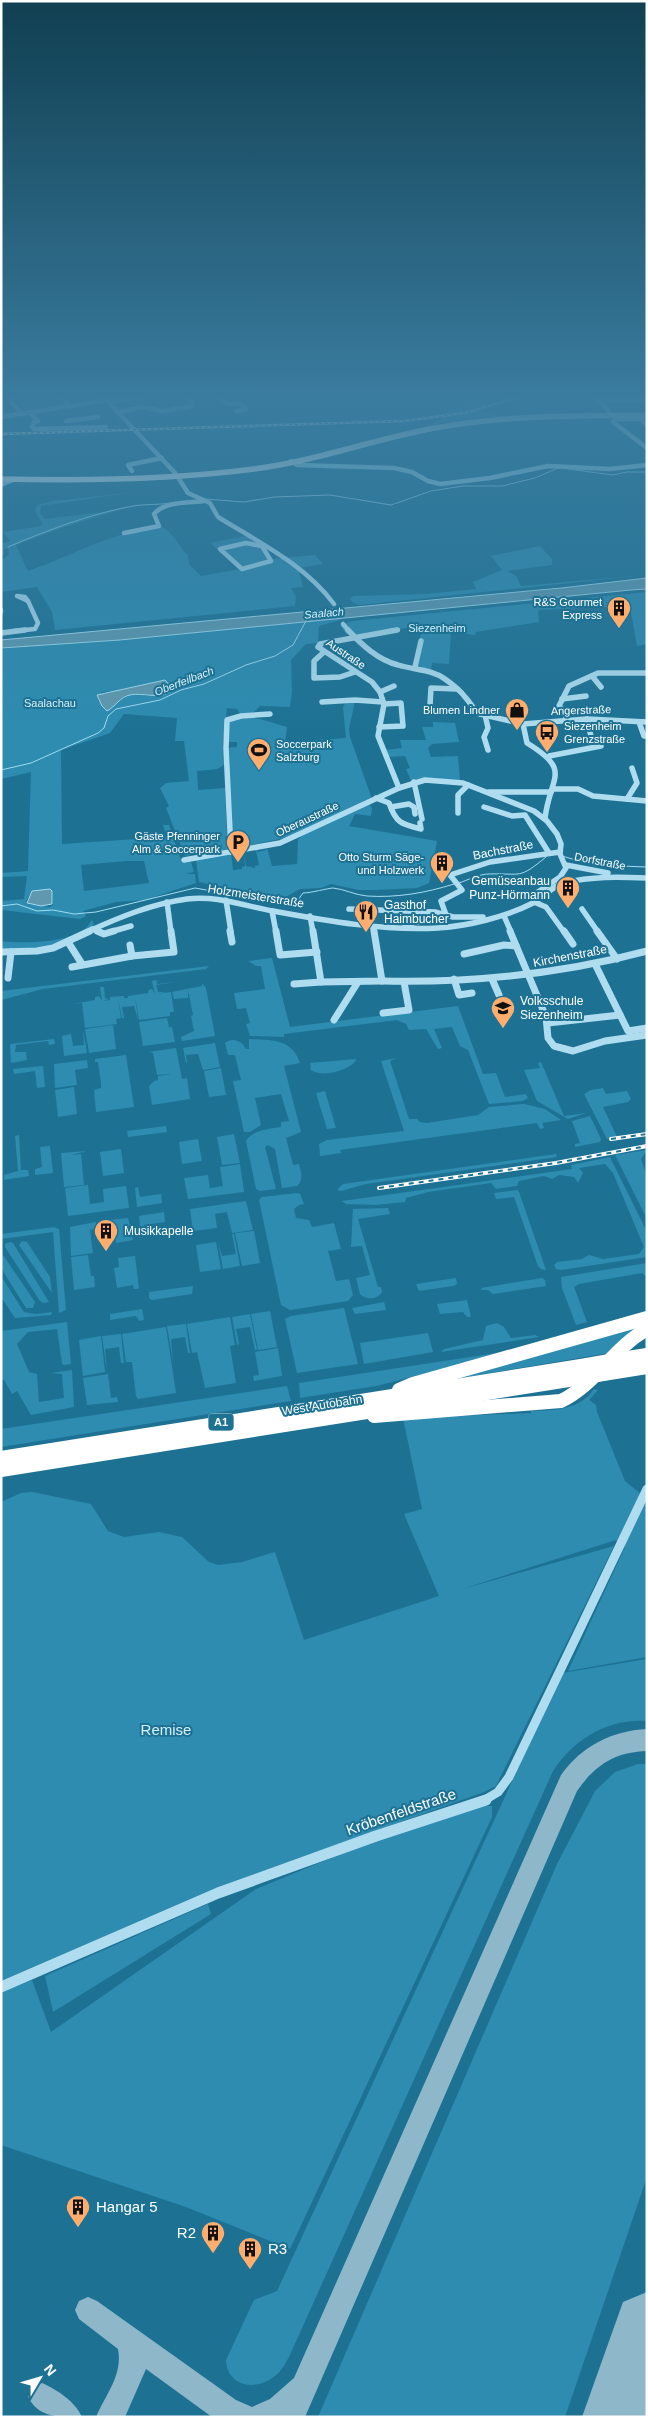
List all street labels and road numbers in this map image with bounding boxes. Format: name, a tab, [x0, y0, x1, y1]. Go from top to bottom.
street label: Austraße	[324, 637, 368, 671]
street label: Angerstraße	[551, 703, 611, 717]
street label: Oberaustraße	[274, 799, 340, 839]
street label: Bachstraße	[472, 837, 535, 863]
street label: Dorfstraße	[573, 850, 627, 872]
street label: Holzmeisterstraße	[207, 881, 305, 911]
street label: Kirchenstraße	[532, 942, 608, 970]
street label: West Autobahn	[281, 1392, 363, 1418]
road number: A1	[208, 1414, 234, 1430]
street label: Kröbenfeldstraße	[344, 1785, 458, 1838]

